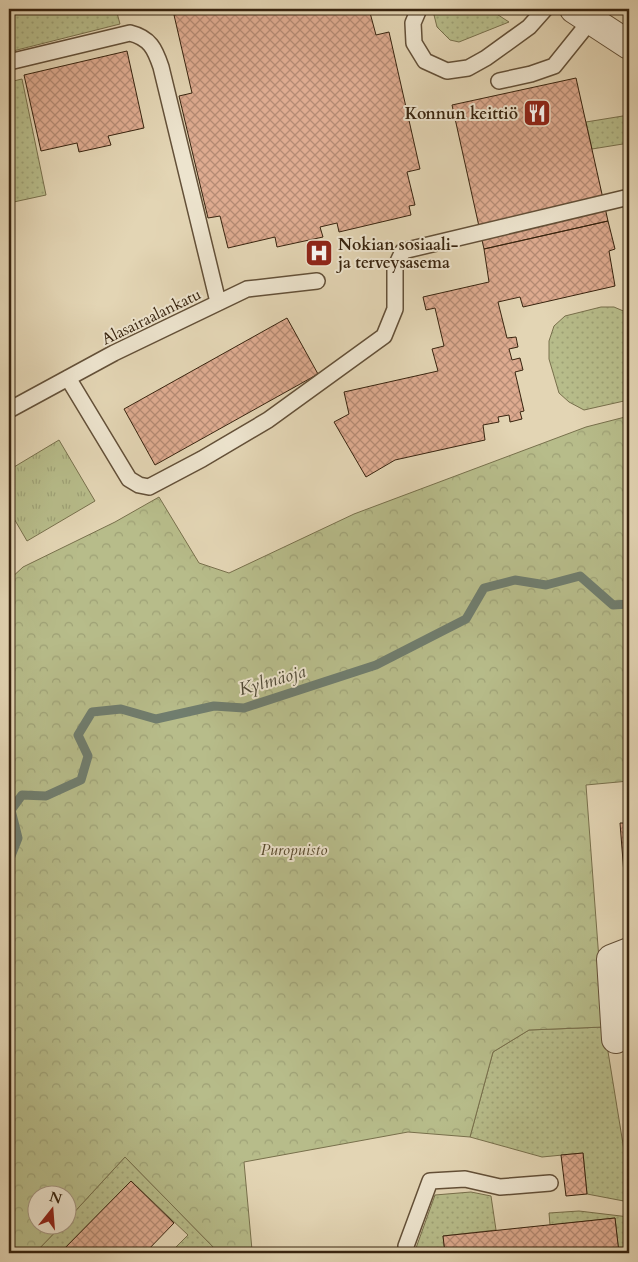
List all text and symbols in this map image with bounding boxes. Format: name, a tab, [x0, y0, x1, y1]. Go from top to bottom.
restaurant icon: Konnun keittiö	[522, 98, 552, 128]
place label: Konnun keittiö	[405, 103, 518, 125]
place label: Nokian sosiaali- ja terveysasema	[336, 234, 458, 274]
hospital icon: Nokian sosiaali- ja terveysasema	[304, 238, 334, 268]
street label: Alasairaalankatu	[98, 283, 205, 350]
water label: Kylmäoja	[236, 659, 309, 702]
park label: Puropuisto	[260, 839, 328, 861]
north arrow	[28, 1184, 78, 1234]
text: N	[47, 1187, 64, 1209]

